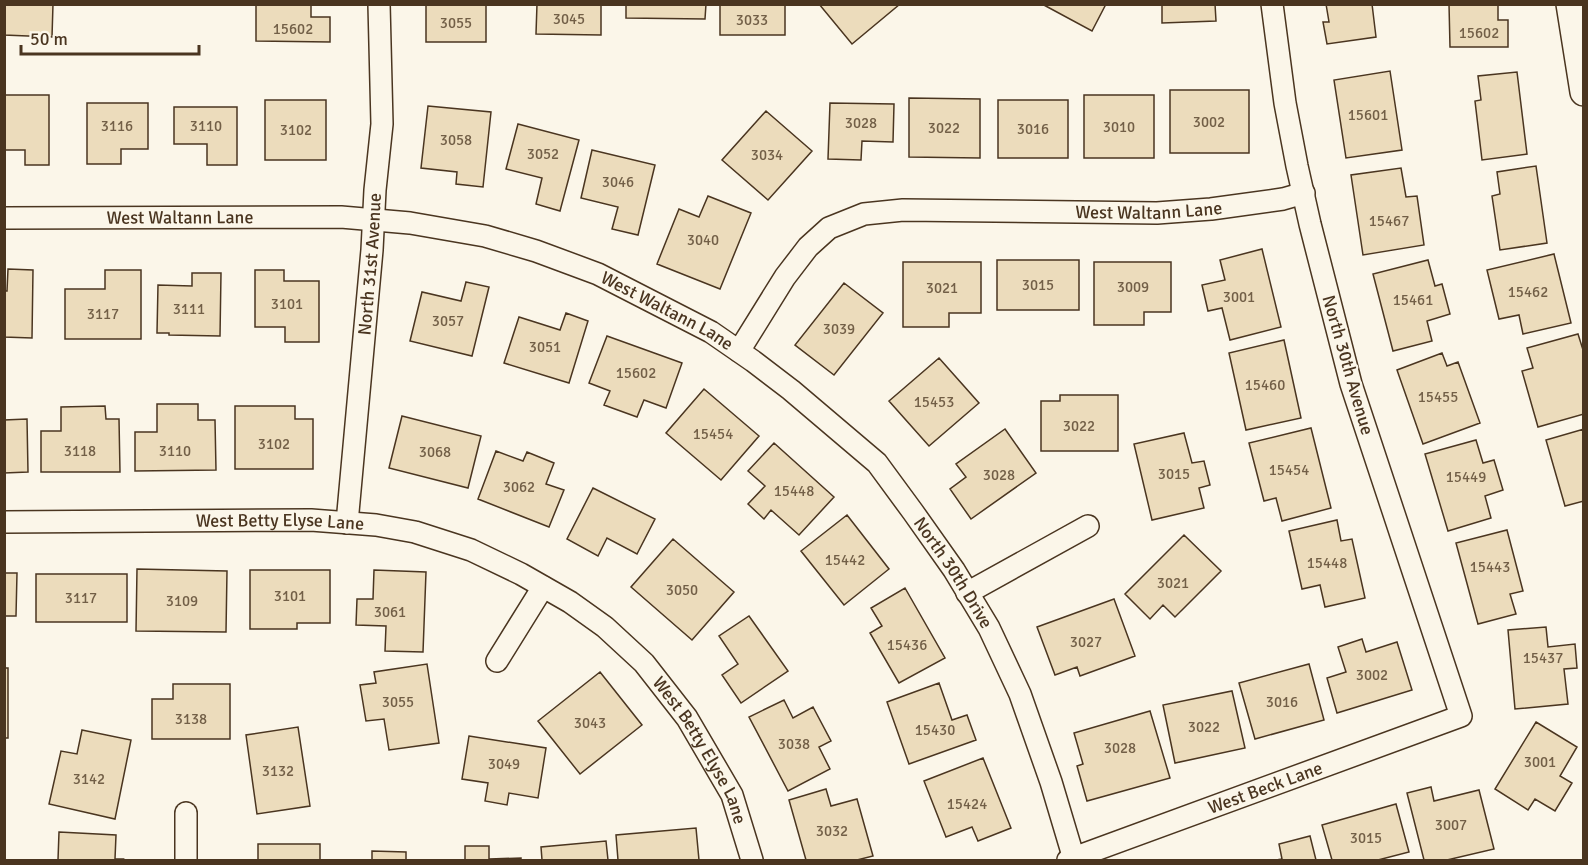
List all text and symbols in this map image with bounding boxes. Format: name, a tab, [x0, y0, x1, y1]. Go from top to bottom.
house number: 3045	[553, 10, 585, 28]
house number: 3033	[736, 11, 768, 29]
house number: 3055	[440, 14, 472, 32]
scale bar	[21, 18, 200, 56]
house number: 15602	[273, 20, 313, 38]
house number: 15602	[1459, 24, 1499, 42]
text: 50 m	[30, 28, 68, 50]
house number: 15601	[1348, 106, 1388, 124]
house number: 3002	[1193, 113, 1225, 131]
house number: 3028	[845, 114, 877, 132]
house number: 3116	[101, 117, 133, 135]
house number: 3110	[190, 117, 222, 135]
house number: 3010	[1103, 118, 1135, 136]
house number: 3022	[928, 119, 960, 137]
house number: 3016	[1017, 120, 1049, 138]
house number: 3102	[280, 121, 312, 139]
house number: 3058	[440, 131, 472, 149]
house number: 3052	[527, 145, 559, 163]
house number: 3034	[751, 146, 783, 164]
house number: 3046	[602, 173, 634, 191]
street label: North 31st Avenue	[353, 192, 386, 336]
street label: West Waltann Lane	[1075, 197, 1224, 224]
street label: West Waltann Lane	[107, 206, 253, 229]
house number: 15467	[1369, 212, 1409, 230]
house number: 3040	[687, 231, 719, 249]
street label: West Waltann Lane	[597, 266, 738, 355]
house number: 3015	[1022, 276, 1054, 294]
house number: 3009	[1117, 278, 1149, 296]
house number: 3021	[926, 279, 958, 297]
house number: 15462	[1508, 283, 1548, 301]
house number: 3001	[1223, 288, 1255, 306]
house number: 15461	[1393, 291, 1433, 309]
street label: North 30th Avenue	[1318, 293, 1378, 437]
house number: 3101	[271, 295, 303, 313]
house number: 3111	[173, 300, 205, 318]
house number: 3117	[87, 305, 119, 323]
house number: 3057	[432, 312, 464, 330]
house number: 3039	[823, 320, 855, 338]
house number: 3051	[529, 338, 561, 356]
house number: 15602	[616, 364, 656, 382]
house number: 15460	[1245, 376, 1285, 394]
house number: 15455	[1418, 388, 1458, 406]
house number: 15453	[914, 393, 954, 411]
house number: 3022	[1063, 417, 1095, 435]
house number: 15454	[693, 425, 733, 443]
house number: 3102	[258, 435, 290, 453]
house number: 3118	[64, 442, 96, 460]
house number: 3110	[159, 442, 191, 460]
house number: 3068	[419, 443, 451, 461]
house number: 15454	[1269, 461, 1309, 479]
house number: 3015	[1158, 465, 1190, 483]
house number: 3028	[983, 466, 1015, 484]
house number: 15449	[1446, 468, 1486, 486]
house number: 3062	[503, 478, 535, 496]
house number: 15448	[774, 482, 814, 500]
street label: West Betty Elyse Lane	[196, 509, 365, 535]
street label: North 30th Drive	[909, 513, 998, 632]
house number: 15442	[825, 551, 865, 569]
house number: 15448	[1307, 554, 1347, 572]
house number: 15443	[1470, 558, 1510, 576]
house number: 3021	[1157, 574, 1189, 592]
house number: 3050	[666, 581, 698, 599]
house number: 3101	[274, 587, 306, 605]
house number: 3117	[65, 589, 97, 607]
house number: 3109	[166, 592, 198, 610]
house number: 3061	[374, 603, 406, 621]
house number: 3027	[1070, 633, 1102, 651]
house number: 15436	[887, 636, 927, 654]
house number: 15437	[1523, 649, 1563, 667]
house number: 3002	[1356, 666, 1388, 684]
street label: West Betty Elyse Lane	[648, 672, 751, 827]
house number: 3055	[382, 693, 414, 711]
house number: 3016	[1266, 693, 1298, 711]
house number: 3138	[175, 710, 207, 728]
house number: 3043	[574, 714, 606, 732]
house number: 3022	[1188, 718, 1220, 736]
house number: 15430	[915, 721, 955, 739]
house number: 3038	[778, 735, 810, 753]
house number: 3028	[1104, 739, 1136, 757]
house number: 3001	[1524, 753, 1556, 771]
house number: 3049	[488, 755, 520, 773]
street label: West Beck Lane	[1205, 757, 1325, 819]
house number: 3132	[262, 762, 294, 780]
house number: 3142	[73, 770, 105, 788]
house number: 15424	[947, 795, 987, 813]
house number: 3007	[1435, 816, 1467, 834]
house number: 3032	[816, 822, 848, 840]
house number: 3015	[1350, 829, 1382, 847]

